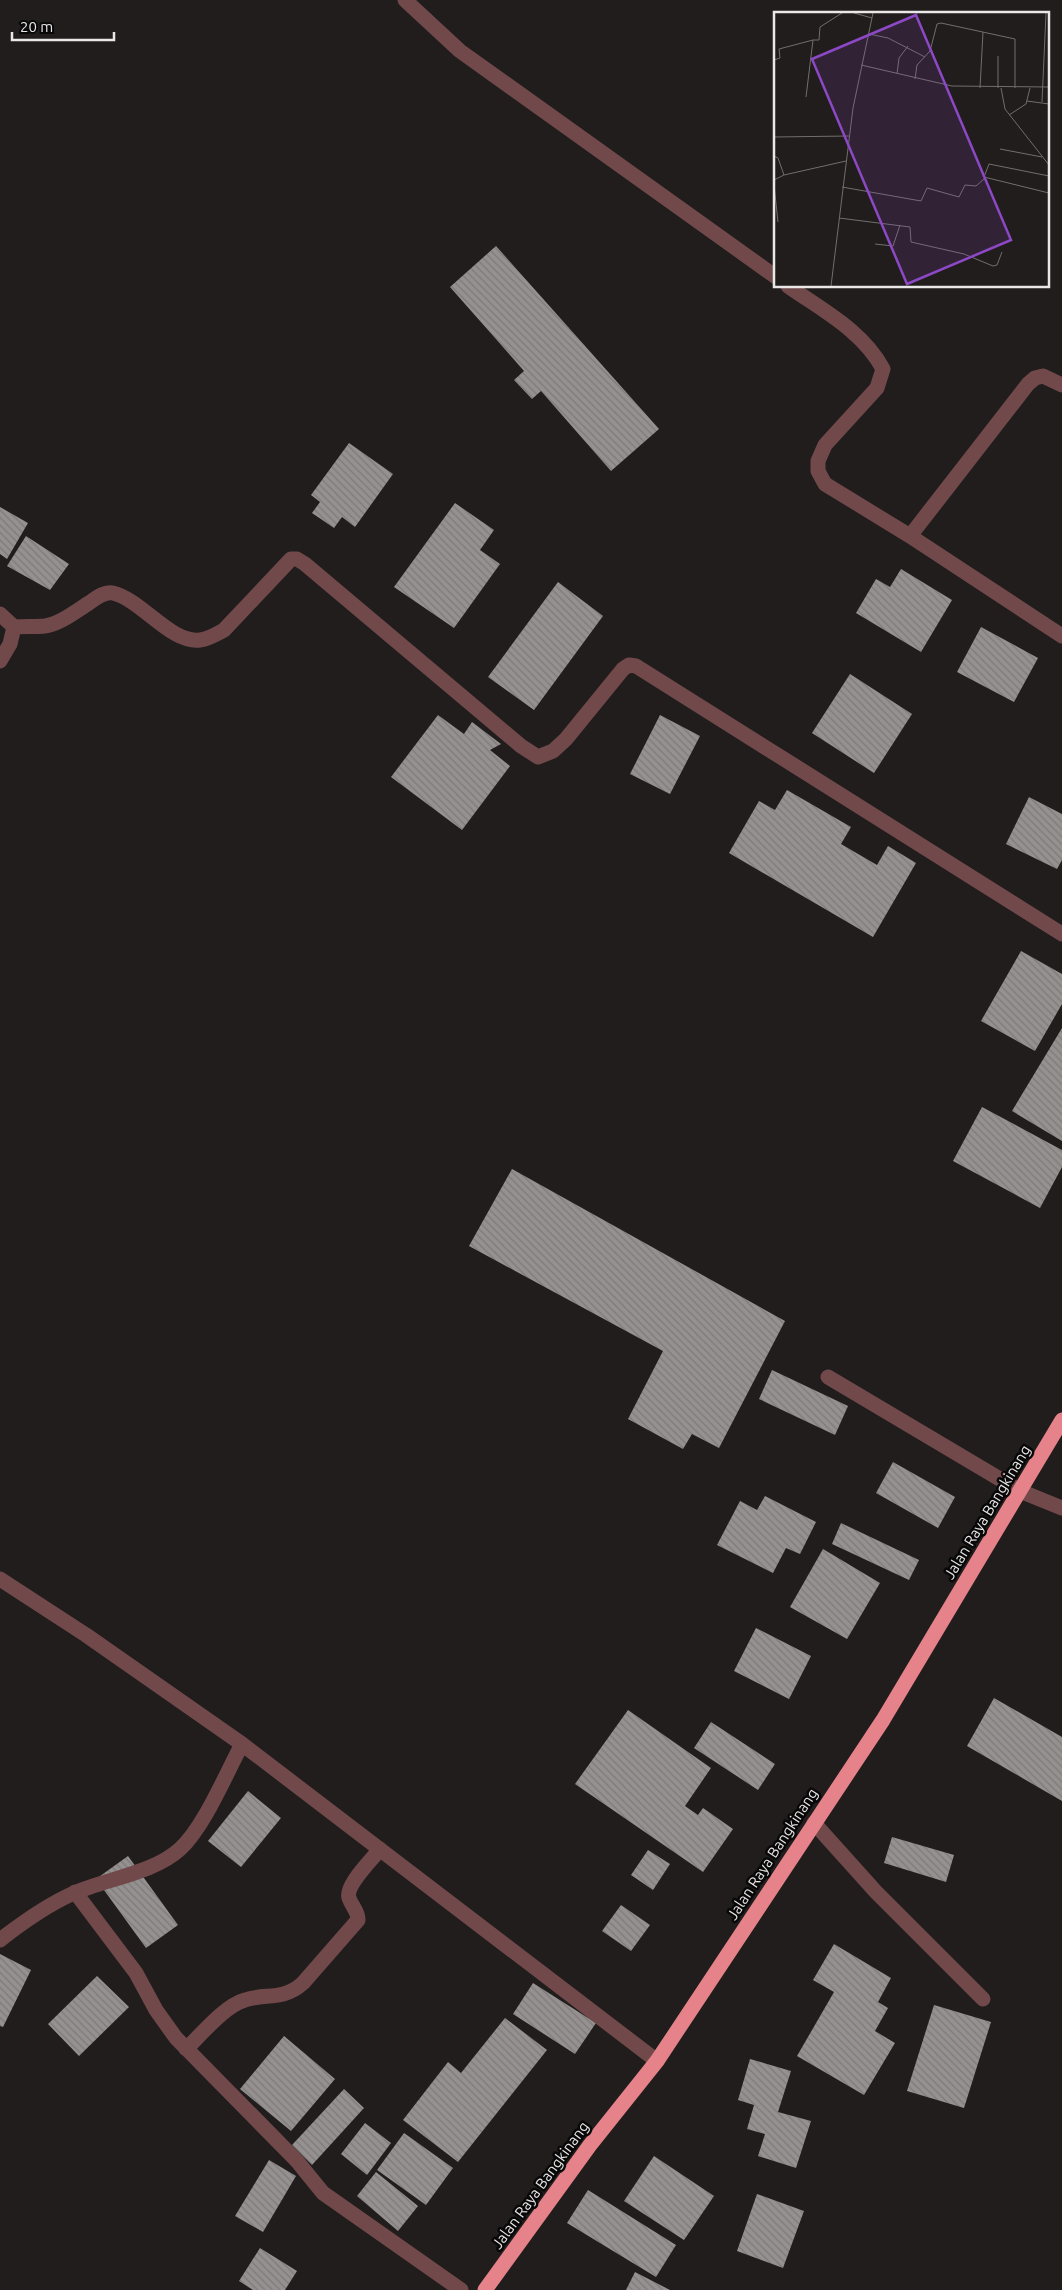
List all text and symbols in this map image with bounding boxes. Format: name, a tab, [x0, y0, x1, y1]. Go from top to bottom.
scale bar	[12, 10, 115, 42]
inset map	[774, 12, 1050, 288]
text: 20 m	[20, 18, 53, 35]
street label: Jalan Raya Bangkinang	[940, 1442, 1034, 1582]
street label: Jalan Raya Bangkinang	[723, 1785, 821, 1923]
street label: Jalan Raya Bangkinang	[488, 2118, 592, 2252]

